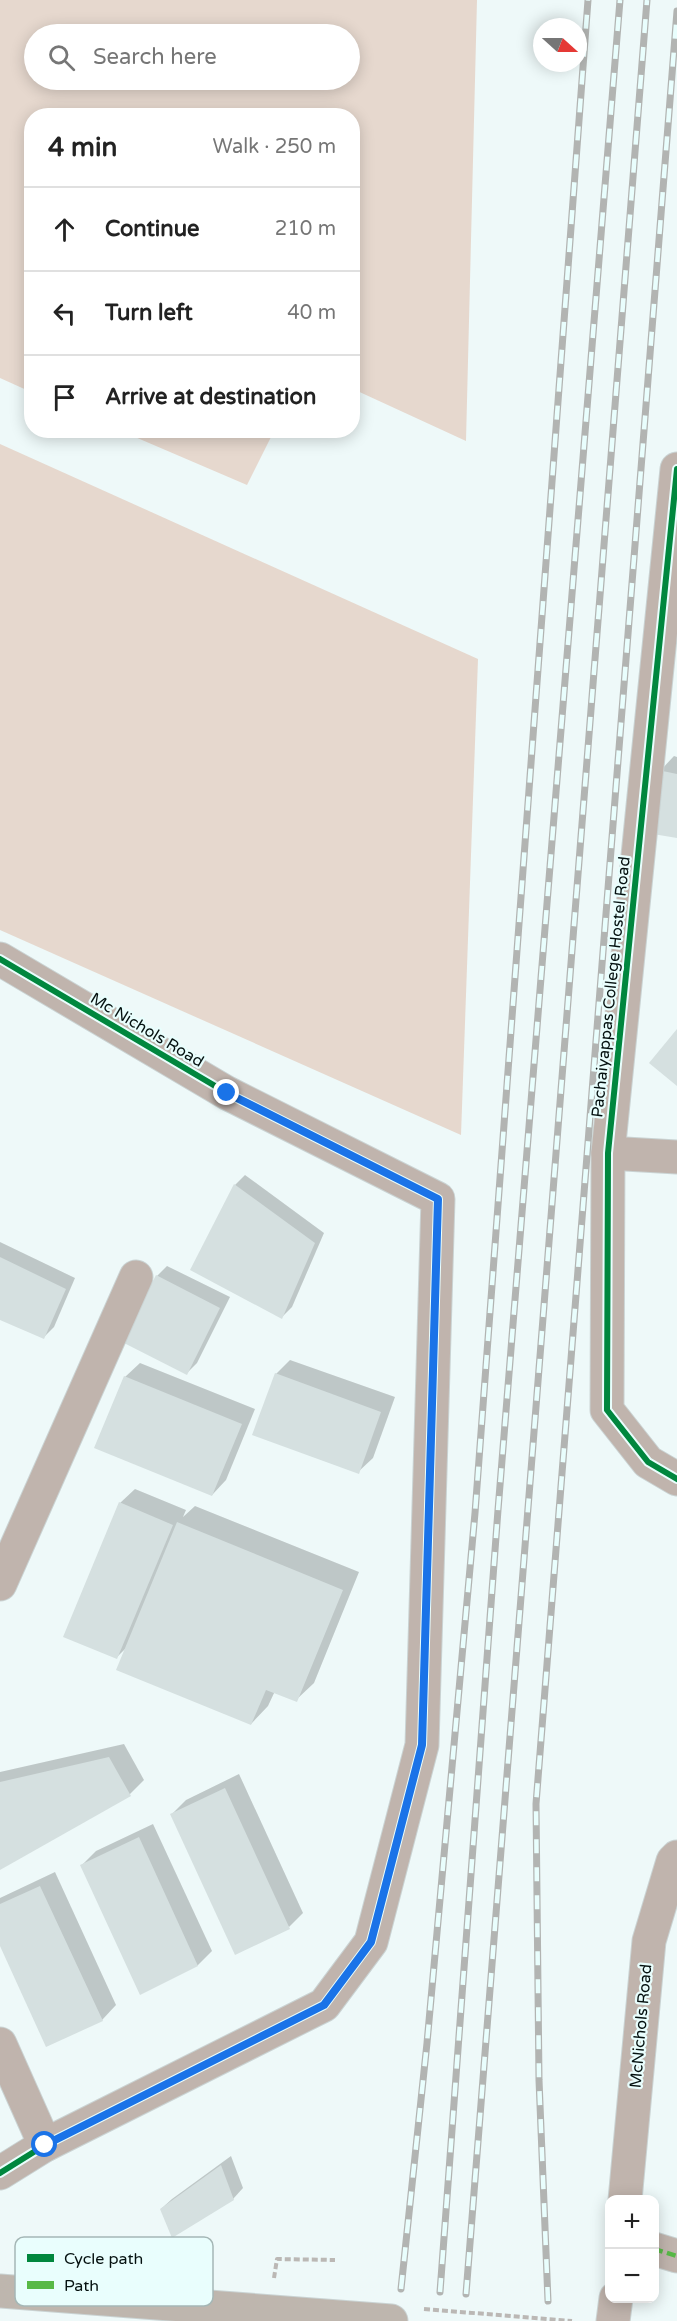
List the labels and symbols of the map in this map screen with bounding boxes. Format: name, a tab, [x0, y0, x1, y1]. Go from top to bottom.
north arrow	[533, 18, 587, 72]
street label: Pachaiyappas College Hostel Road	[587, 855, 635, 1119]
street label: Mc Nichols Road	[87, 988, 207, 1072]
route end	[213, 1079, 239, 1105]
street label: McNichols Road	[626, 1963, 656, 2089]
route start	[31, 2131, 57, 2157]
legend	[15, 2237, 213, 2306]
text: Cycle path	[64, 2249, 143, 2269]
text: Path	[64, 2276, 99, 2296]

